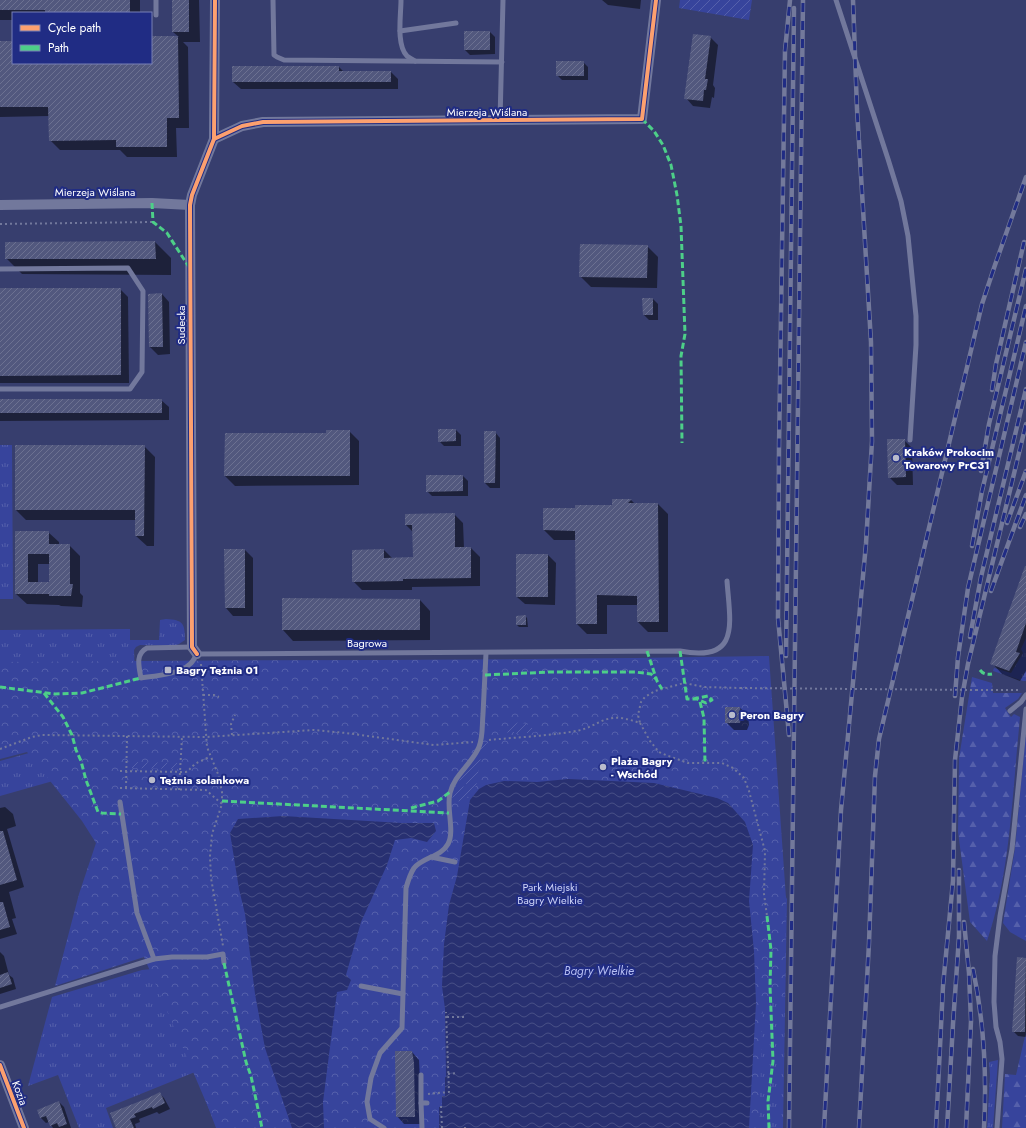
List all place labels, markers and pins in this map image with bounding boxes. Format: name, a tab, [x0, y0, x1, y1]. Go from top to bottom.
place label: Kraków Prokocim Towarowy PrC31	[904, 444, 994, 473]
marker: Kraków Prokocim Towarowy PrC31	[891, 453, 901, 463]
place label: Bagry Tężnia 01	[176, 662, 258, 678]
marker: Bagry Tężnia 01	[163, 665, 173, 675]
place label: Peron Bagry	[740, 707, 804, 723]
marker: Peron Bagry	[727, 710, 737, 720]
place label: Plaża Bagry - Wschód	[611, 753, 673, 782]
marker: Plaża Bagry - Wschód	[598, 762, 608, 772]
place label: Tężnia solankowa	[160, 772, 249, 788]
marker: Tężnia solankowa	[147, 775, 157, 785]

